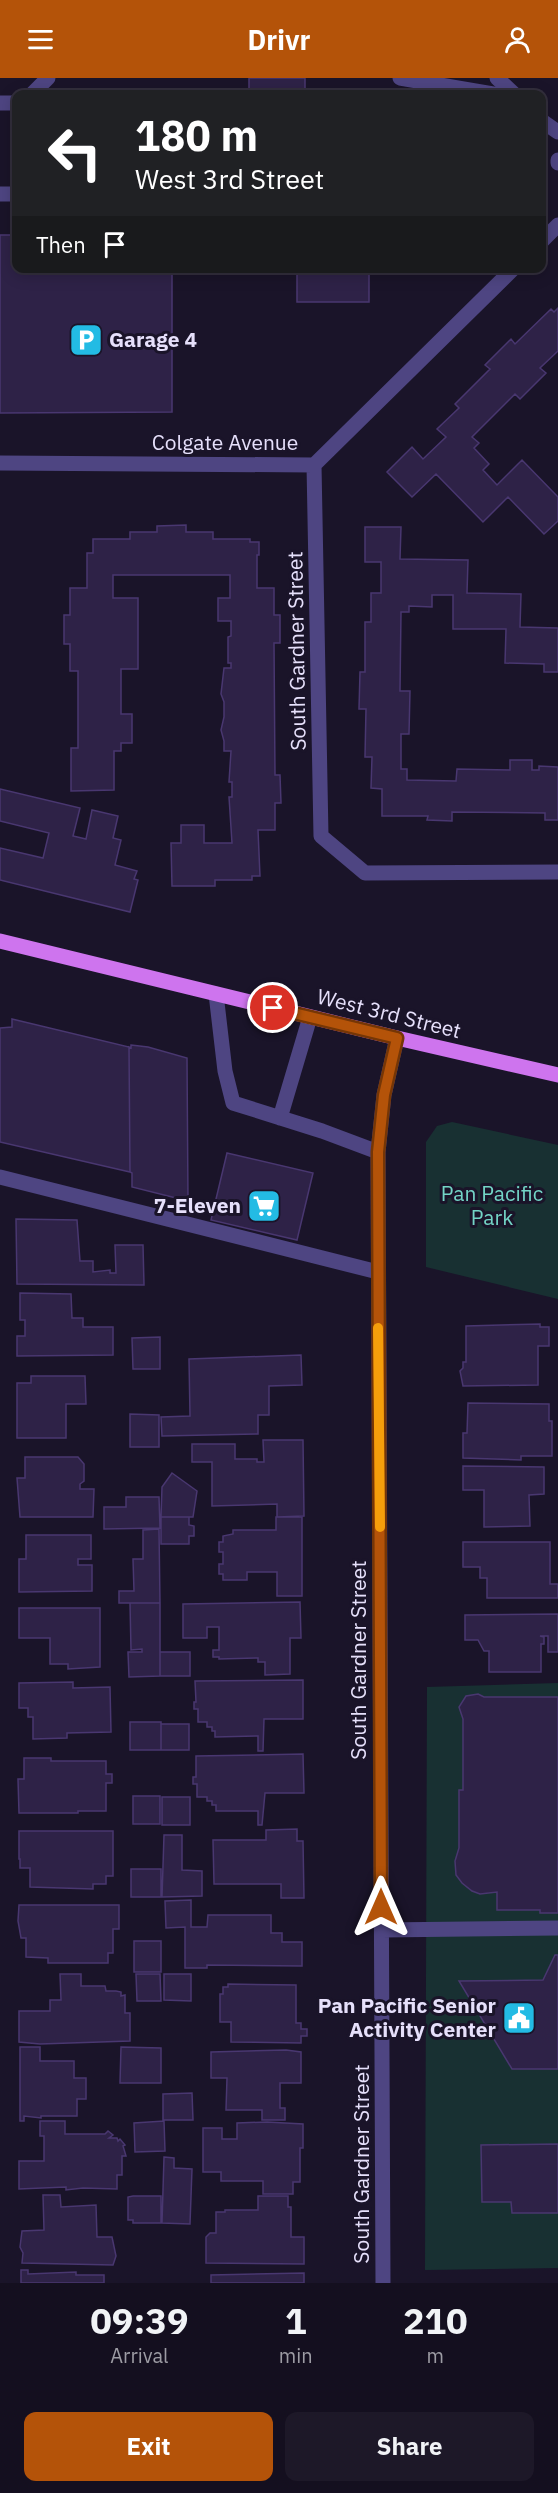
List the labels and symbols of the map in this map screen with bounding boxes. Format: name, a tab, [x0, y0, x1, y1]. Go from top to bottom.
parking icon: Garage 4	[68, 322, 104, 358]
place label: Garage 4	[109, 325, 197, 353]
street label: Colgate Avenue	[152, 428, 298, 456]
street label: South Gardner Street	[280, 551, 312, 751]
pin	[247, 982, 298, 1033]
street label: West 3rd Street	[314, 982, 464, 1044]
park label: Pan Pacific Park	[441, 1179, 543, 1231]
supermarket icon: 7-Eleven	[246, 1188, 282, 1224]
place label: 7-Eleven	[154, 1191, 241, 1219]
street label: South Gardner Street	[344, 1560, 372, 1760]
position arrow	[349, 1875, 413, 1939]
place label: Pan Pacific Senior Activity Center	[318, 1991, 497, 2043]
public building icon: Pan Pacific Senior Activity Center	[501, 2000, 537, 2036]
street label: South Gardner Street	[347, 2064, 375, 2264]

